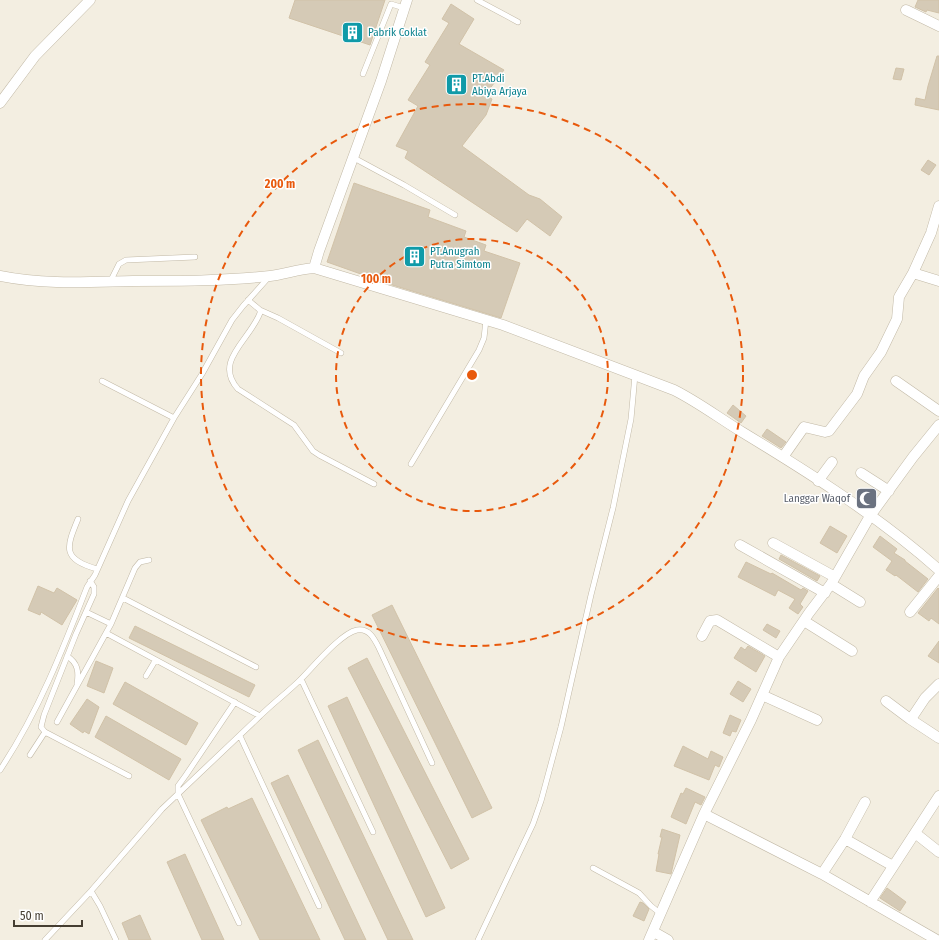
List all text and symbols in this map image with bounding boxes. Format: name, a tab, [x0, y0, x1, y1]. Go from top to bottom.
building icon: Pabrik Coklat	[339, 19, 365, 45]
place label: Pabrik Coklat	[368, 26, 427, 39]
building icon: PT.Abdi Abiya Arjaya	[443, 71, 469, 97]
place label: PT.Abdi Abiya Arjaya	[472, 72, 527, 98]
text: 200 m	[264, 177, 295, 191]
building icon: PT.Anugrah Putra Simtom	[402, 244, 428, 270]
place label: PT.Anugrah Putra Simtom	[430, 245, 491, 271]
text: 100 m	[361, 272, 391, 286]
centre of rings	[465, 368, 479, 382]
mosque icon: Langgar Waqof	[853, 485, 879, 511]
place label: Langgar Waqof	[784, 492, 851, 505]
scale bar	[14, 902, 82, 928]
text: 50 m	[20, 909, 44, 923]

